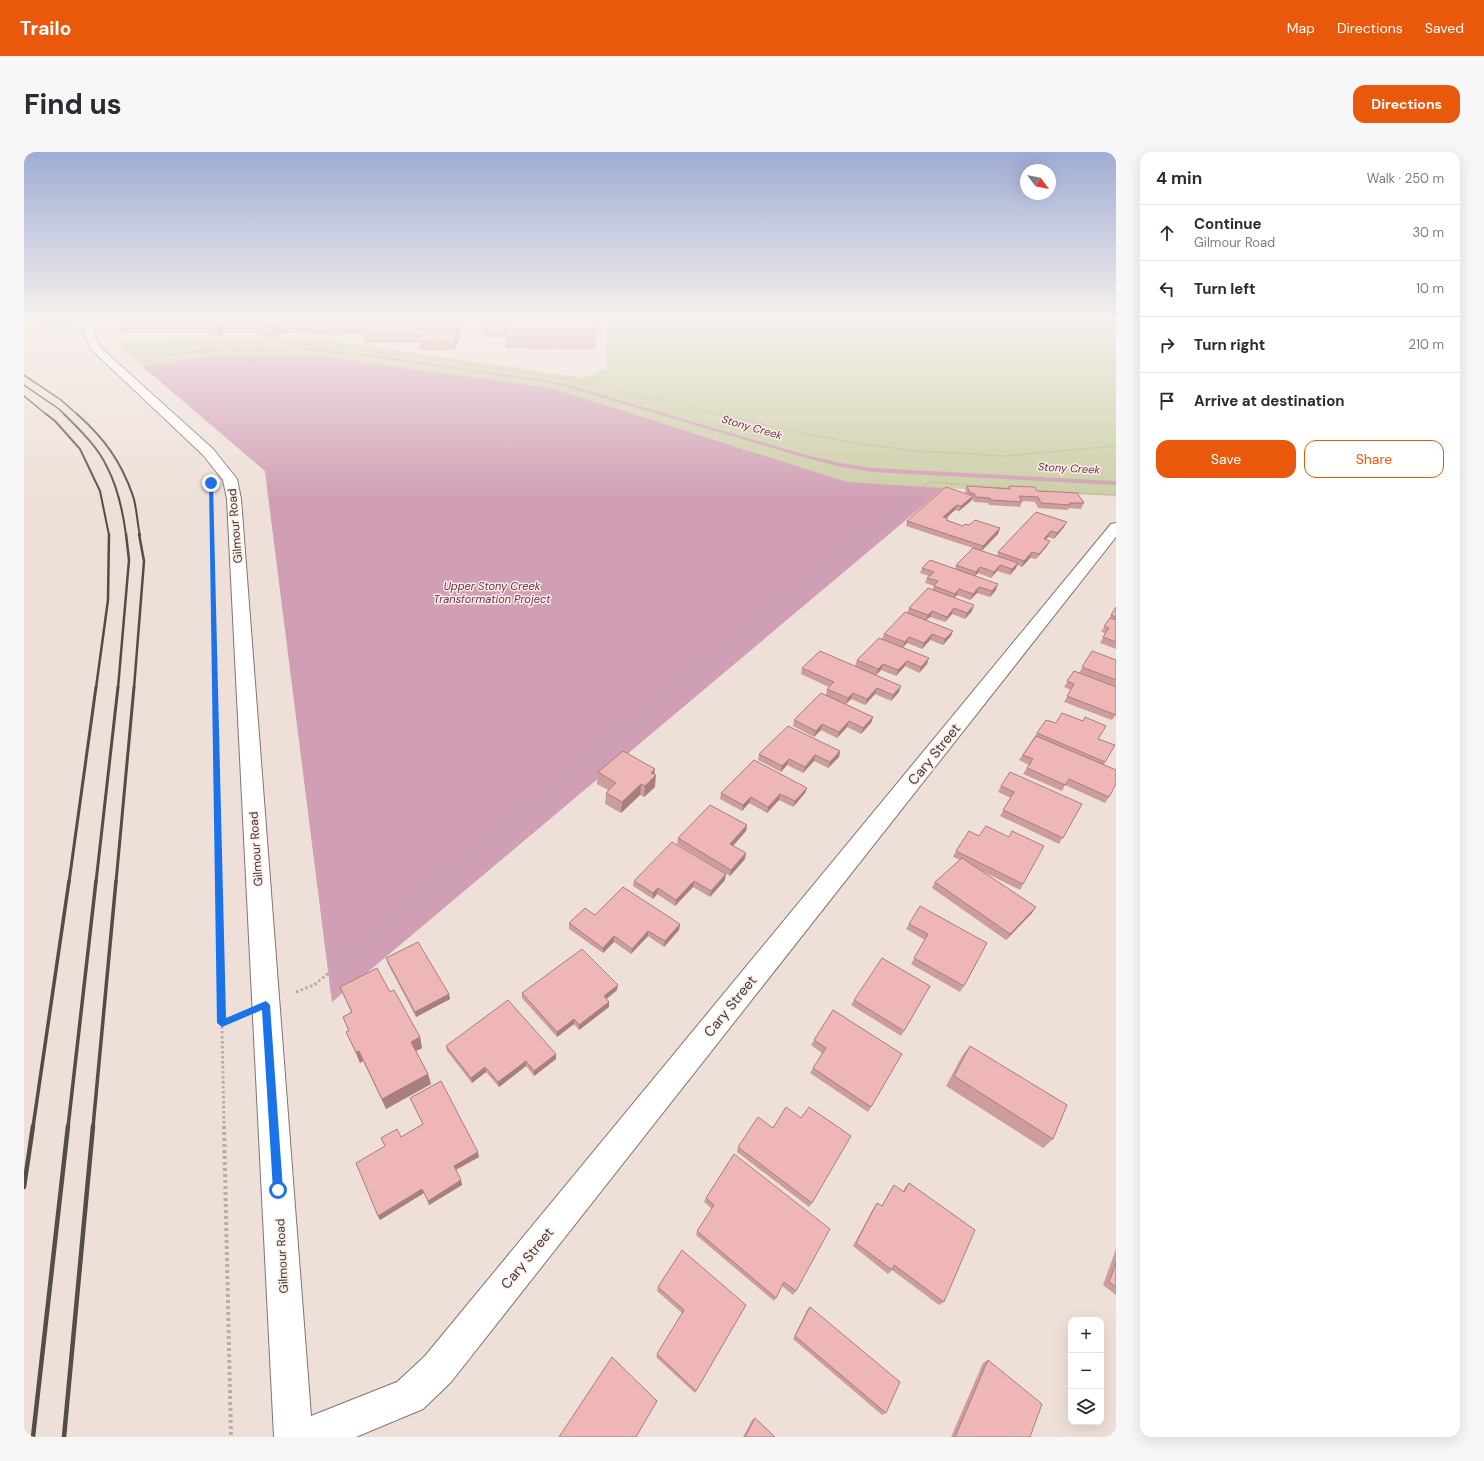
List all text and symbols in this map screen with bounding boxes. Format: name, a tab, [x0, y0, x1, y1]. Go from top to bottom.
text: Trailo	[20, 16, 71, 41]
text: Map	[1287, 19, 1315, 37]
text: Directions	[1337, 19, 1403, 37]
text: Saved	[1425, 19, 1464, 37]
button: Directions	[1353, 85, 1460, 123]
text: Find us	[24, 86, 122, 123]
north arrow	[1020, 164, 1056, 200]
text: 4 min	[1156, 167, 1202, 189]
text: Walk · 250 m	[1367, 170, 1444, 187]
text: Continue	[1194, 214, 1262, 234]
icon: ahead	[1156, 222, 1178, 244]
text: 30 m	[1412, 224, 1444, 241]
text: Gilmour Road	[1194, 234, 1275, 251]
icon: left	[1156, 278, 1178, 300]
text: Turn left	[1194, 279, 1255, 299]
text: 10 m	[1416, 280, 1444, 297]
icon: right	[1156, 334, 1178, 356]
text: Turn right	[1194, 335, 1265, 355]
text: 210 m	[1409, 336, 1444, 353]
icon: arrive	[1156, 390, 1178, 412]
text: Arrive at destination	[1194, 391, 1345, 411]
water label: Stony Creek	[720, 412, 784, 442]
button: Save	[1156, 440, 1296, 478]
button: Share	[1304, 440, 1444, 478]
water label: Stony Creek	[1037, 459, 1101, 477]
route end	[202, 474, 220, 492]
street label: Gilmour Road	[224, 488, 246, 564]
water label: Upper Stony Creek Transformation Project	[433, 579, 551, 606]
street label: Cary Street	[904, 720, 964, 788]
street label: Gilmour Road	[245, 811, 267, 887]
street label: Cary Street	[700, 972, 760, 1040]
route start	[269, 1181, 287, 1199]
street label: Gilmour Road	[272, 1218, 292, 1294]
street label: Cary Street	[497, 1224, 557, 1292]
map controls	[1068, 1317, 1104, 1425]
button: +	[1068, 1317, 1104, 1353]
button: −	[1068, 1353, 1104, 1389]
button: layers	[1068, 1389, 1104, 1425]

